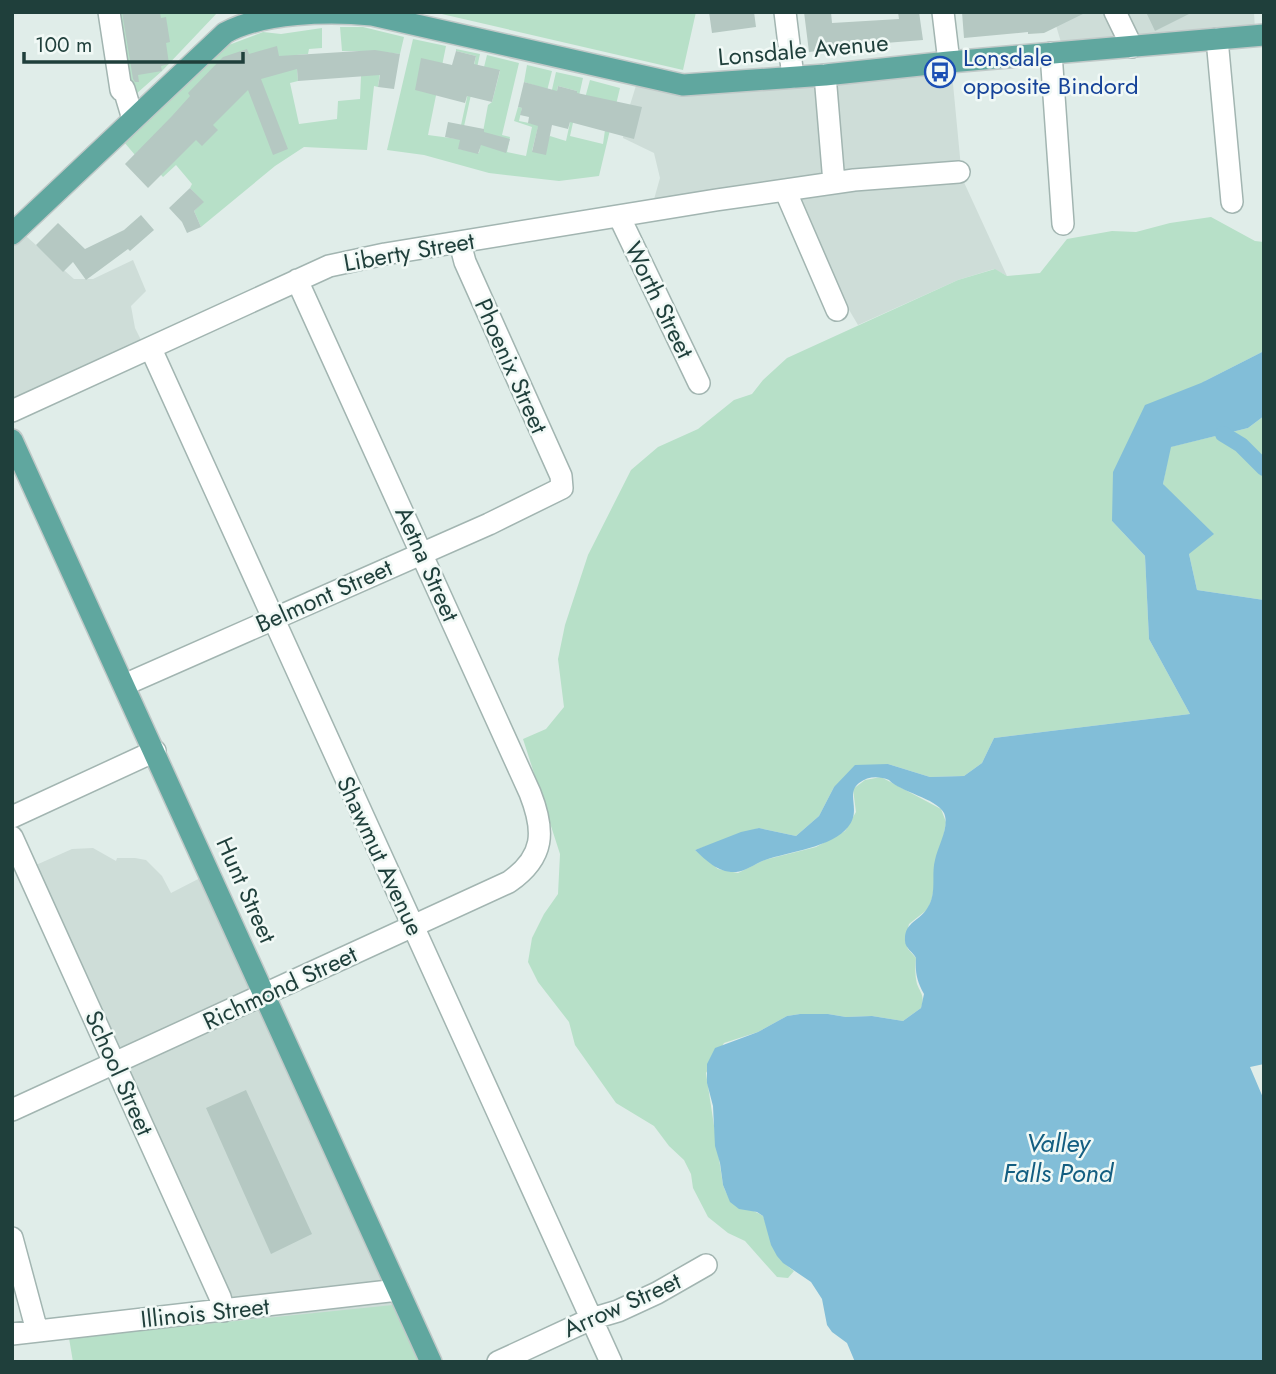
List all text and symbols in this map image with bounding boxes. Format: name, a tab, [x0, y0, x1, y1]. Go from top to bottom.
scale bar	[24, 21, 243, 65]
street label: Lonsdale Avenue	[716, 25, 890, 74]
text: 100 m	[35, 30, 92, 60]
place label: Lonsdale opposite Bindord	[963, 40, 1139, 103]
bus stop icon: Lonsdale opposite Bindord	[923, 55, 957, 89]
street label: Liberty Street	[341, 223, 477, 280]
street label: Worth Street	[616, 235, 703, 364]
street label: Phoenix Street	[466, 293, 557, 439]
street label: Aetna Street	[387, 501, 468, 627]
street label: Belmont Street	[250, 550, 398, 641]
street label: Shawmut Avenue	[328, 770, 433, 941]
street label: Hunt Street	[208, 831, 285, 949]
street label: Richmond Street	[197, 936, 363, 1039]
street label: School Street	[76, 1005, 163, 1141]
water label: Valley Falls Pond	[1003, 1124, 1115, 1192]
street label: Arrow Street	[557, 1263, 686, 1346]
street label: Illinois Street	[139, 1288, 271, 1337]

